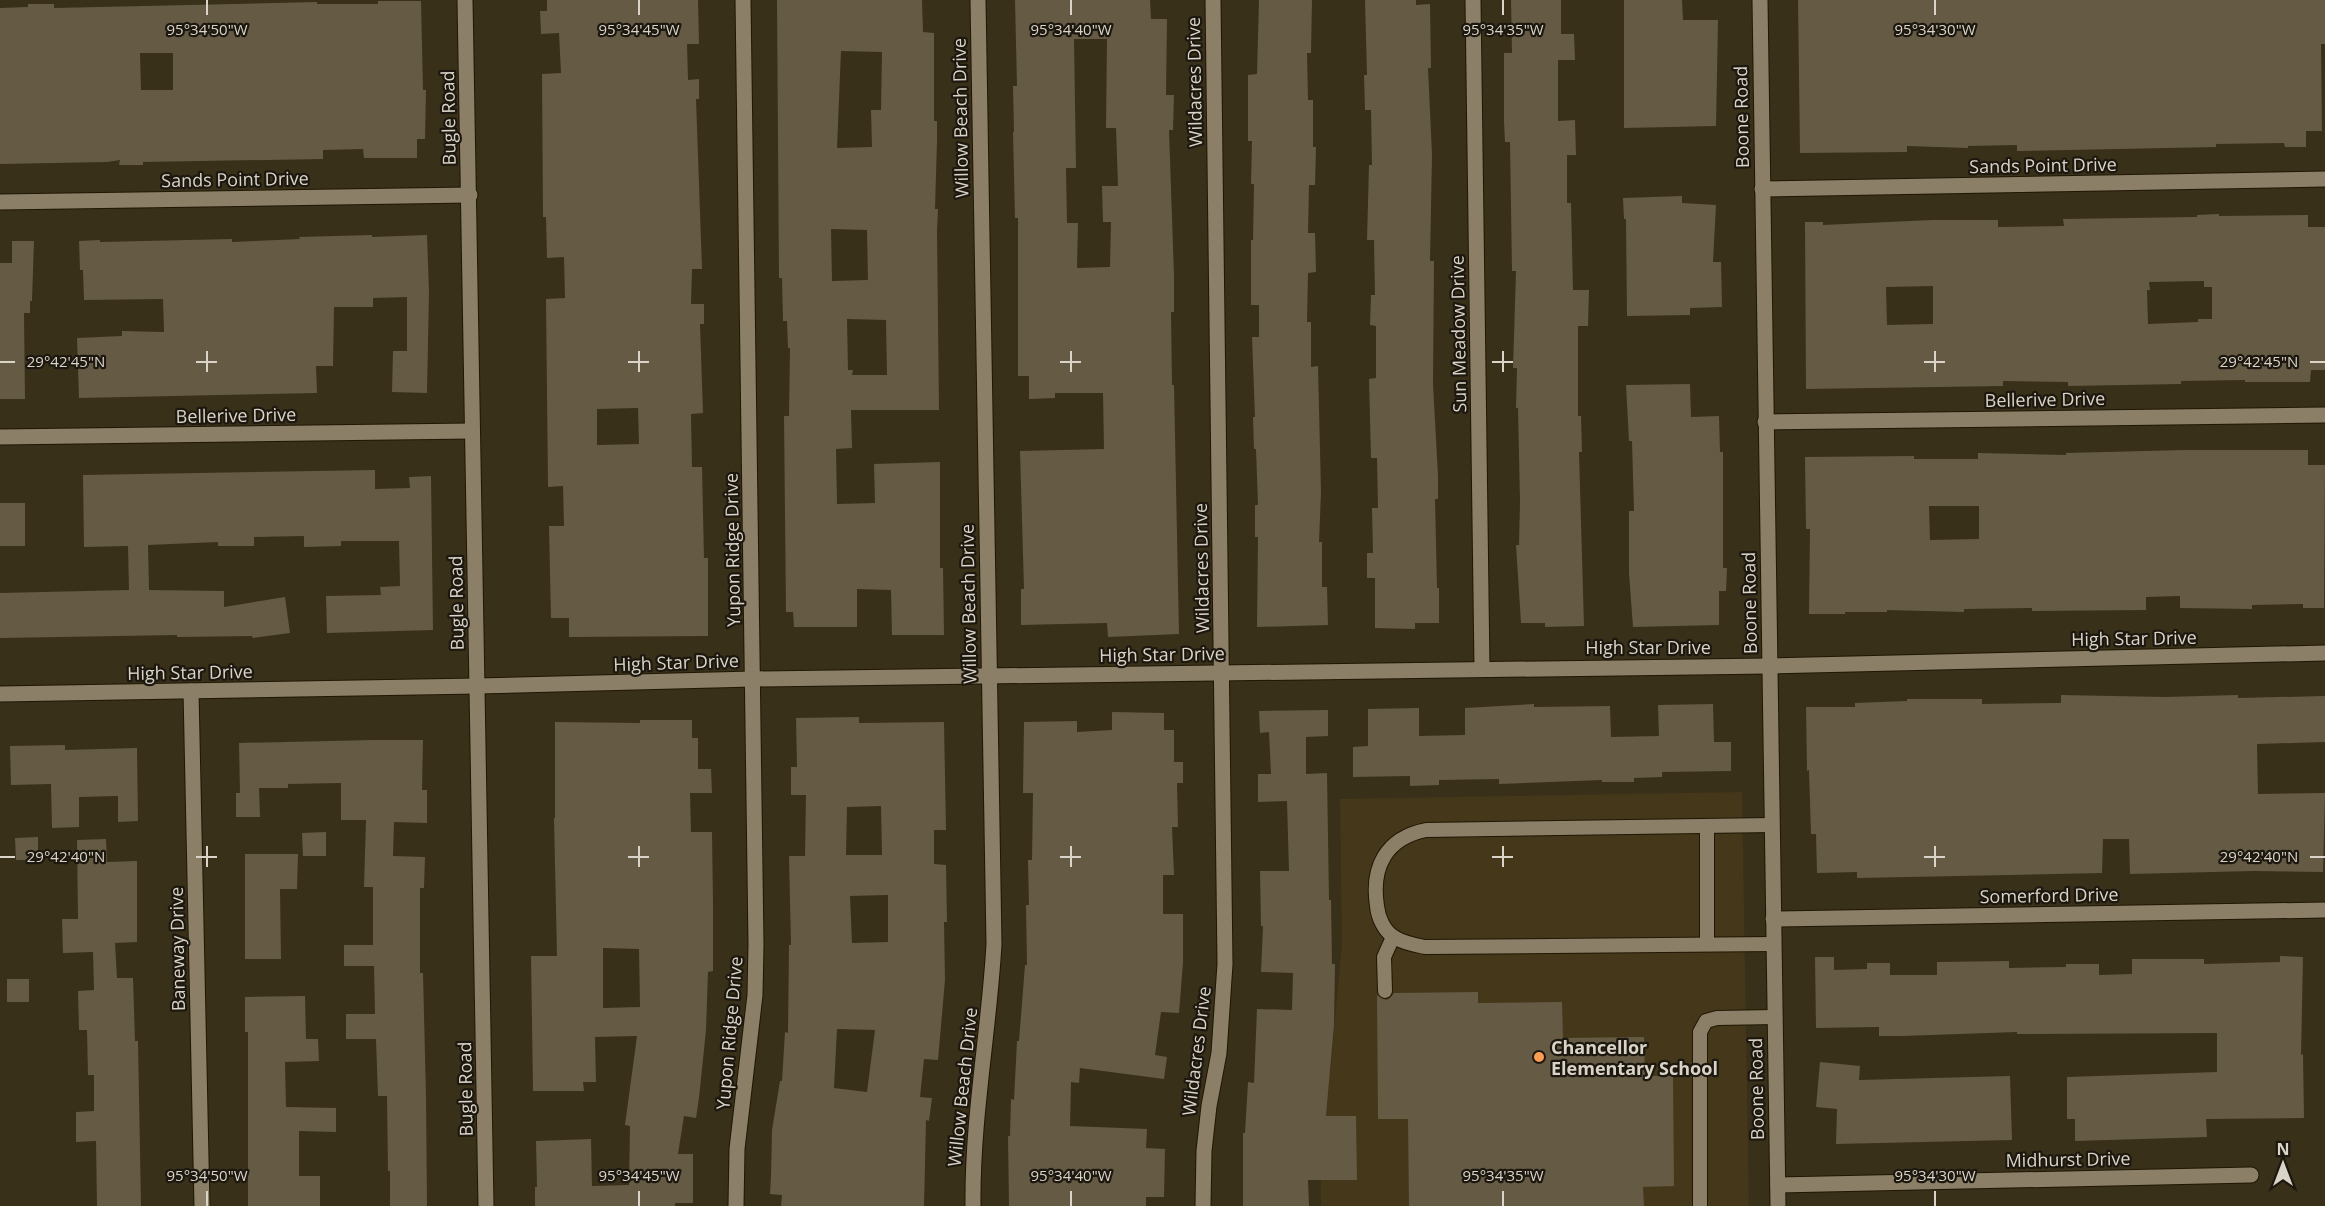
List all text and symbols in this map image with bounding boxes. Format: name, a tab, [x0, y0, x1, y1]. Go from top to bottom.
street label: Wildacres Drive	[1181, 17, 1207, 147]
text: 95°34'50"W	[167, 19, 248, 39]
text: 95°34'45"W	[599, 19, 680, 39]
text: 95°34'40"W	[1031, 19, 1112, 39]
text: 95°34'35"W	[1463, 19, 1544, 39]
text: 95°34'30"W	[1895, 19, 1976, 39]
street label: Willow Beach Drive	[947, 38, 973, 198]
street label: Boone Road	[1728, 66, 1754, 168]
street label: Bugle Road	[435, 70, 461, 166]
street label: Sands Point Drive	[1969, 152, 2117, 178]
street label: Sands Point Drive	[161, 166, 309, 192]
street label: Sun Meadow Drive	[1445, 255, 1471, 413]
text: 29°42'45"N	[27, 351, 105, 371]
text: 29°42'45"N	[2220, 351, 2298, 371]
street label: Bellerive Drive	[1984, 386, 2106, 412]
street label: Bellerive Drive	[175, 402, 297, 428]
street label: Yupon Ridge Drive	[719, 473, 745, 627]
street label: Wildacres Drive	[1188, 503, 1214, 633]
street label: Willow Beach Drive	[955, 524, 981, 684]
street label: Boone Road	[1736, 552, 1762, 654]
street label: Bugle Road	[443, 555, 469, 651]
street label: High Star Drive	[2071, 625, 2197, 651]
street label: High Star Drive	[1585, 635, 1711, 659]
street label: High Star Drive	[1099, 641, 1225, 667]
street label: High Star Drive	[613, 648, 739, 676]
street label: High Star Drive	[127, 659, 253, 685]
text: 29°42'40"N	[27, 846, 105, 866]
text: 29°42'40"N	[2220, 846, 2298, 866]
street label: Somerford Drive	[1979, 882, 2119, 908]
street label: Baneway Drive	[164, 887, 190, 1011]
street label: Yupon Ridge Drive	[710, 955, 748, 1111]
street label: Wildacres Drive	[1176, 985, 1216, 1117]
street label: Willow Beach Drive	[942, 1006, 982, 1168]
place label: Chancellor Elementary School	[1551, 1035, 1718, 1080]
street label: Boone Road	[1743, 1038, 1769, 1140]
street label: Bugle Road	[452, 1041, 478, 1137]
marker: Chancellor Elementary School	[1532, 1050, 1546, 1064]
north arrow	[2253, 1134, 2313, 1194]
text: N	[2276, 1138, 2290, 1160]
street label: Midhurst Drive	[2005, 1146, 2131, 1172]
text: 95°34'50"W	[167, 1165, 248, 1185]
text: 95°34'45"W	[599, 1165, 680, 1185]
text: 95°34'40"W	[1031, 1165, 1112, 1185]
text: 95°34'35"W	[1463, 1165, 1544, 1185]
text: 95°34'30"W	[1895, 1165, 1976, 1185]

